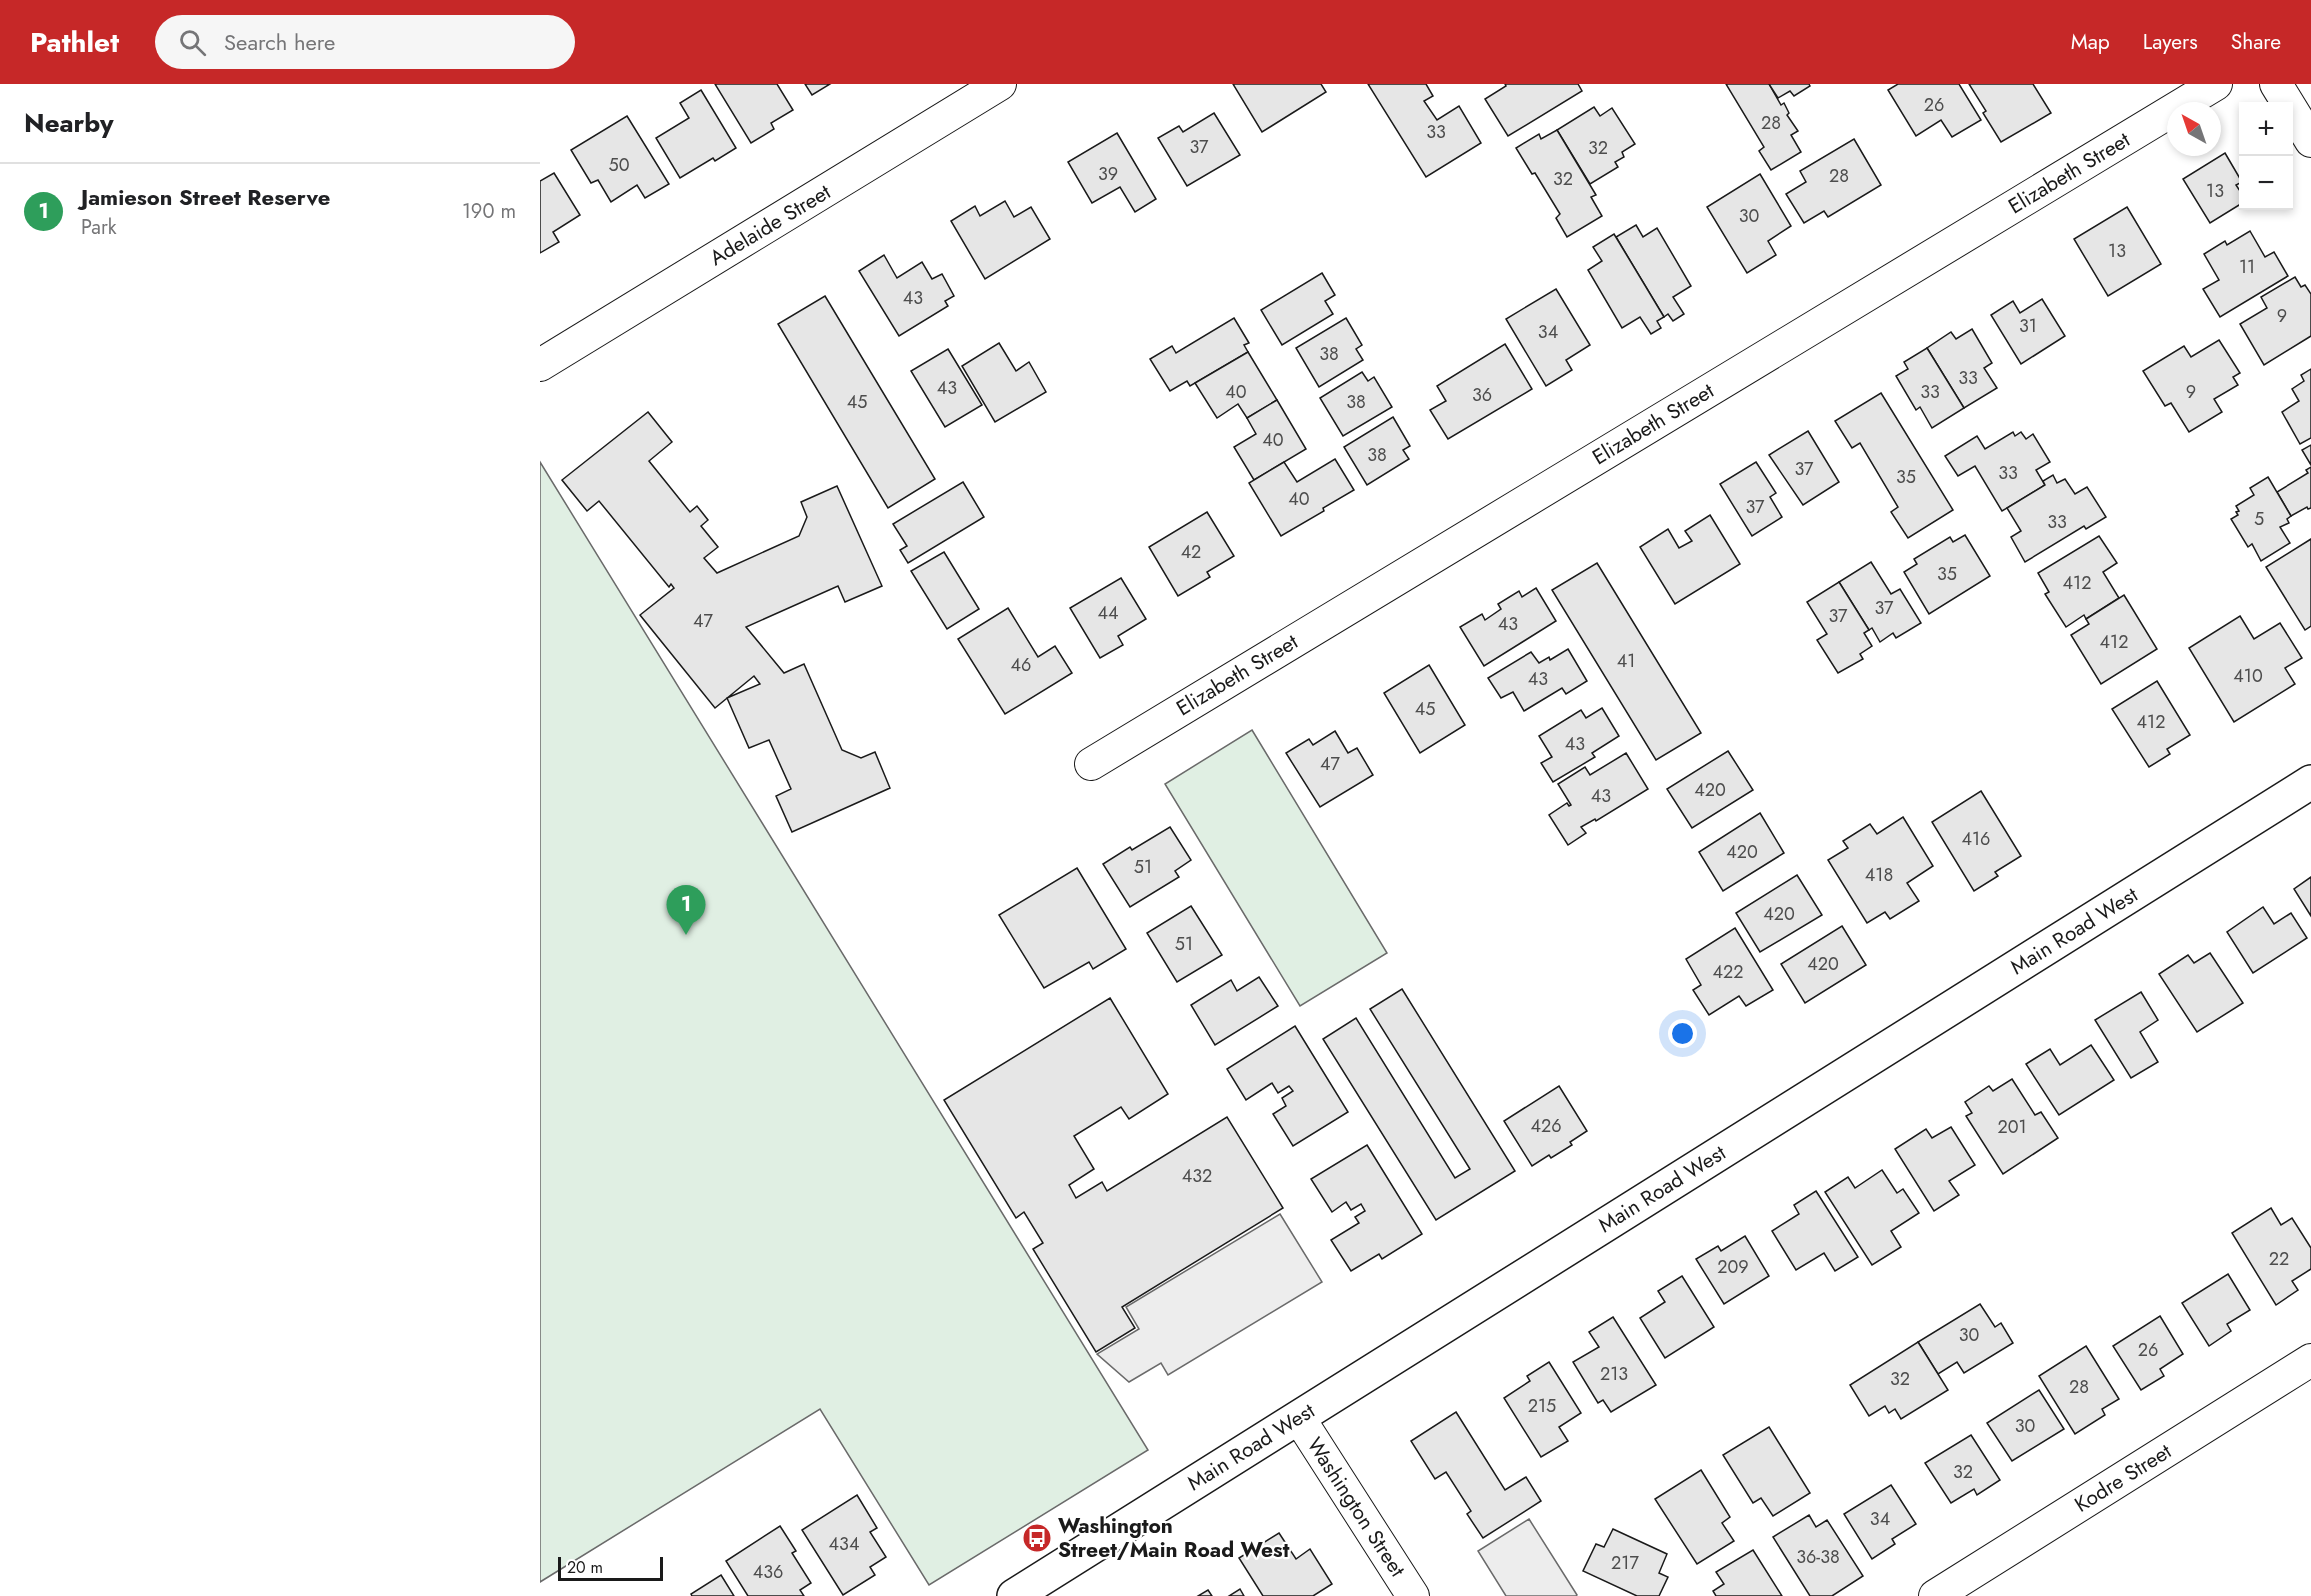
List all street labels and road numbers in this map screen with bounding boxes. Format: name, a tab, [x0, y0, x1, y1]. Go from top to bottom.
street label: Elizabeth Street	[2003, 125, 2135, 221]
street label: Adelaide Street	[704, 177, 836, 273]
street label: Elizabeth Street	[1587, 376, 1719, 472]
street label: Elizabeth Street	[1171, 627, 1303, 723]
street label: Main Road West	[2005, 880, 2143, 982]
street label: Main Road West	[1593, 1138, 1731, 1240]
street label: Main Road West	[1182, 1396, 1320, 1498]
street label: Washington Street	[1300, 1431, 1412, 1583]
street label: Kodre Street	[2069, 1436, 2177, 1520]

